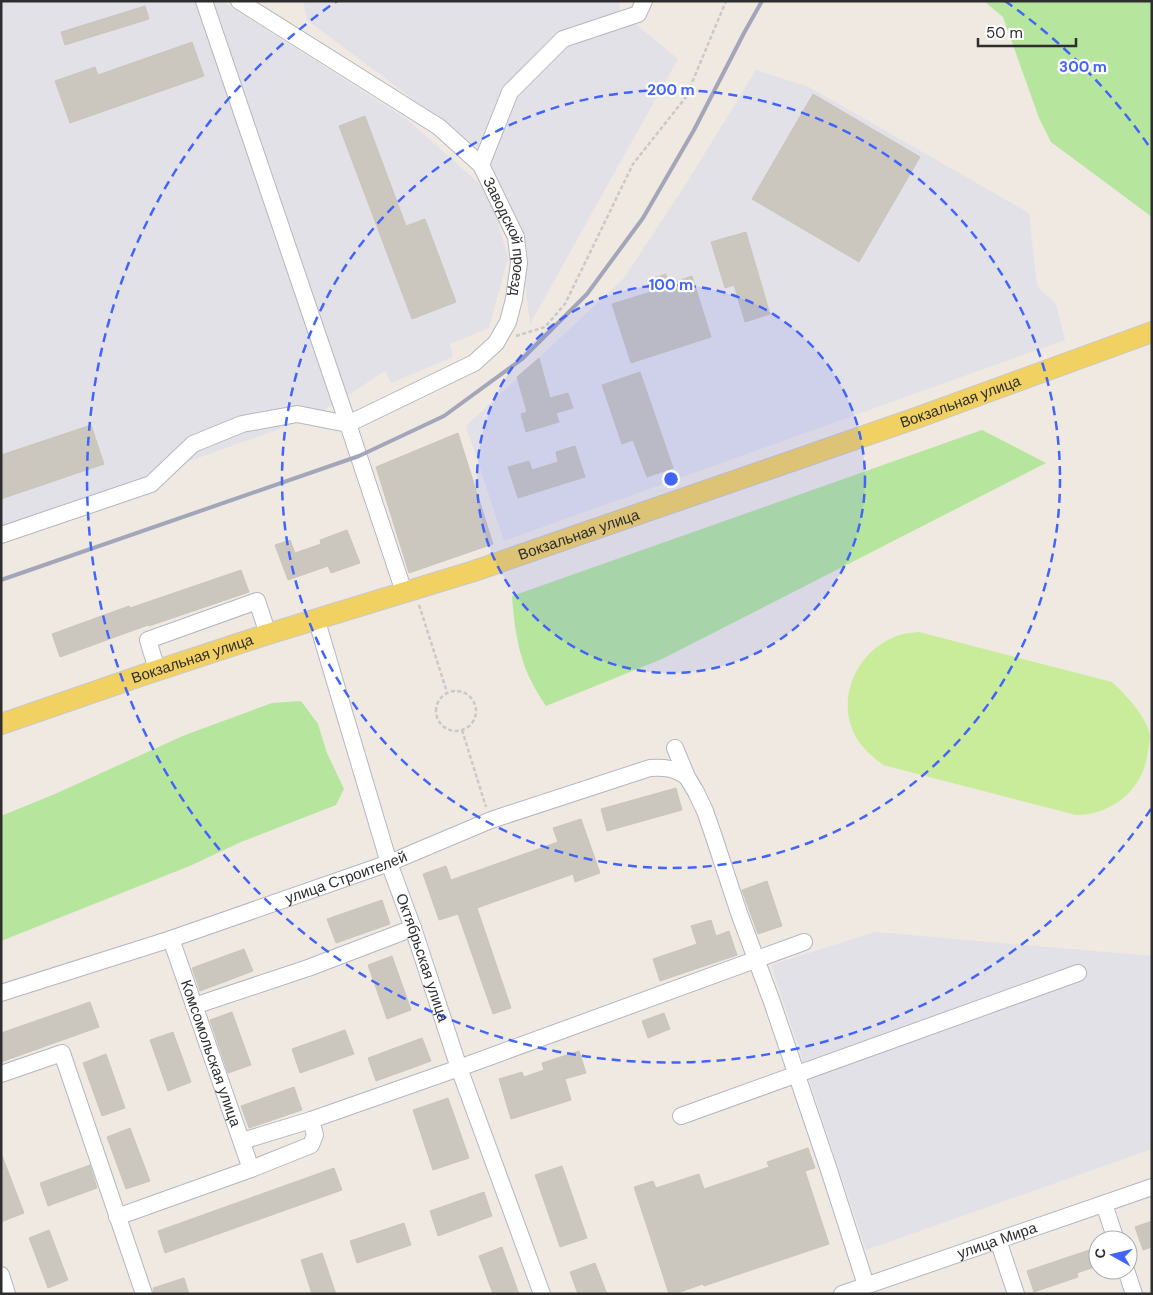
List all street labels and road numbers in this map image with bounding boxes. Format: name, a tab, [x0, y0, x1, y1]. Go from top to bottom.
street label: Заводской проезд	[478, 174, 529, 298]
street label: Вокзальная улица	[897, 371, 1024, 433]
street label: Вокзальная улица	[515, 504, 643, 565]
street label: Вокзальная улица	[129, 629, 256, 688]
street label: улица Строителей	[282, 846, 410, 908]
street label: Октябрьская улица	[391, 891, 453, 1025]
street label: Комсомольская улица	[176, 977, 246, 1130]
street label: улица Мира	[955, 1217, 1040, 1263]

